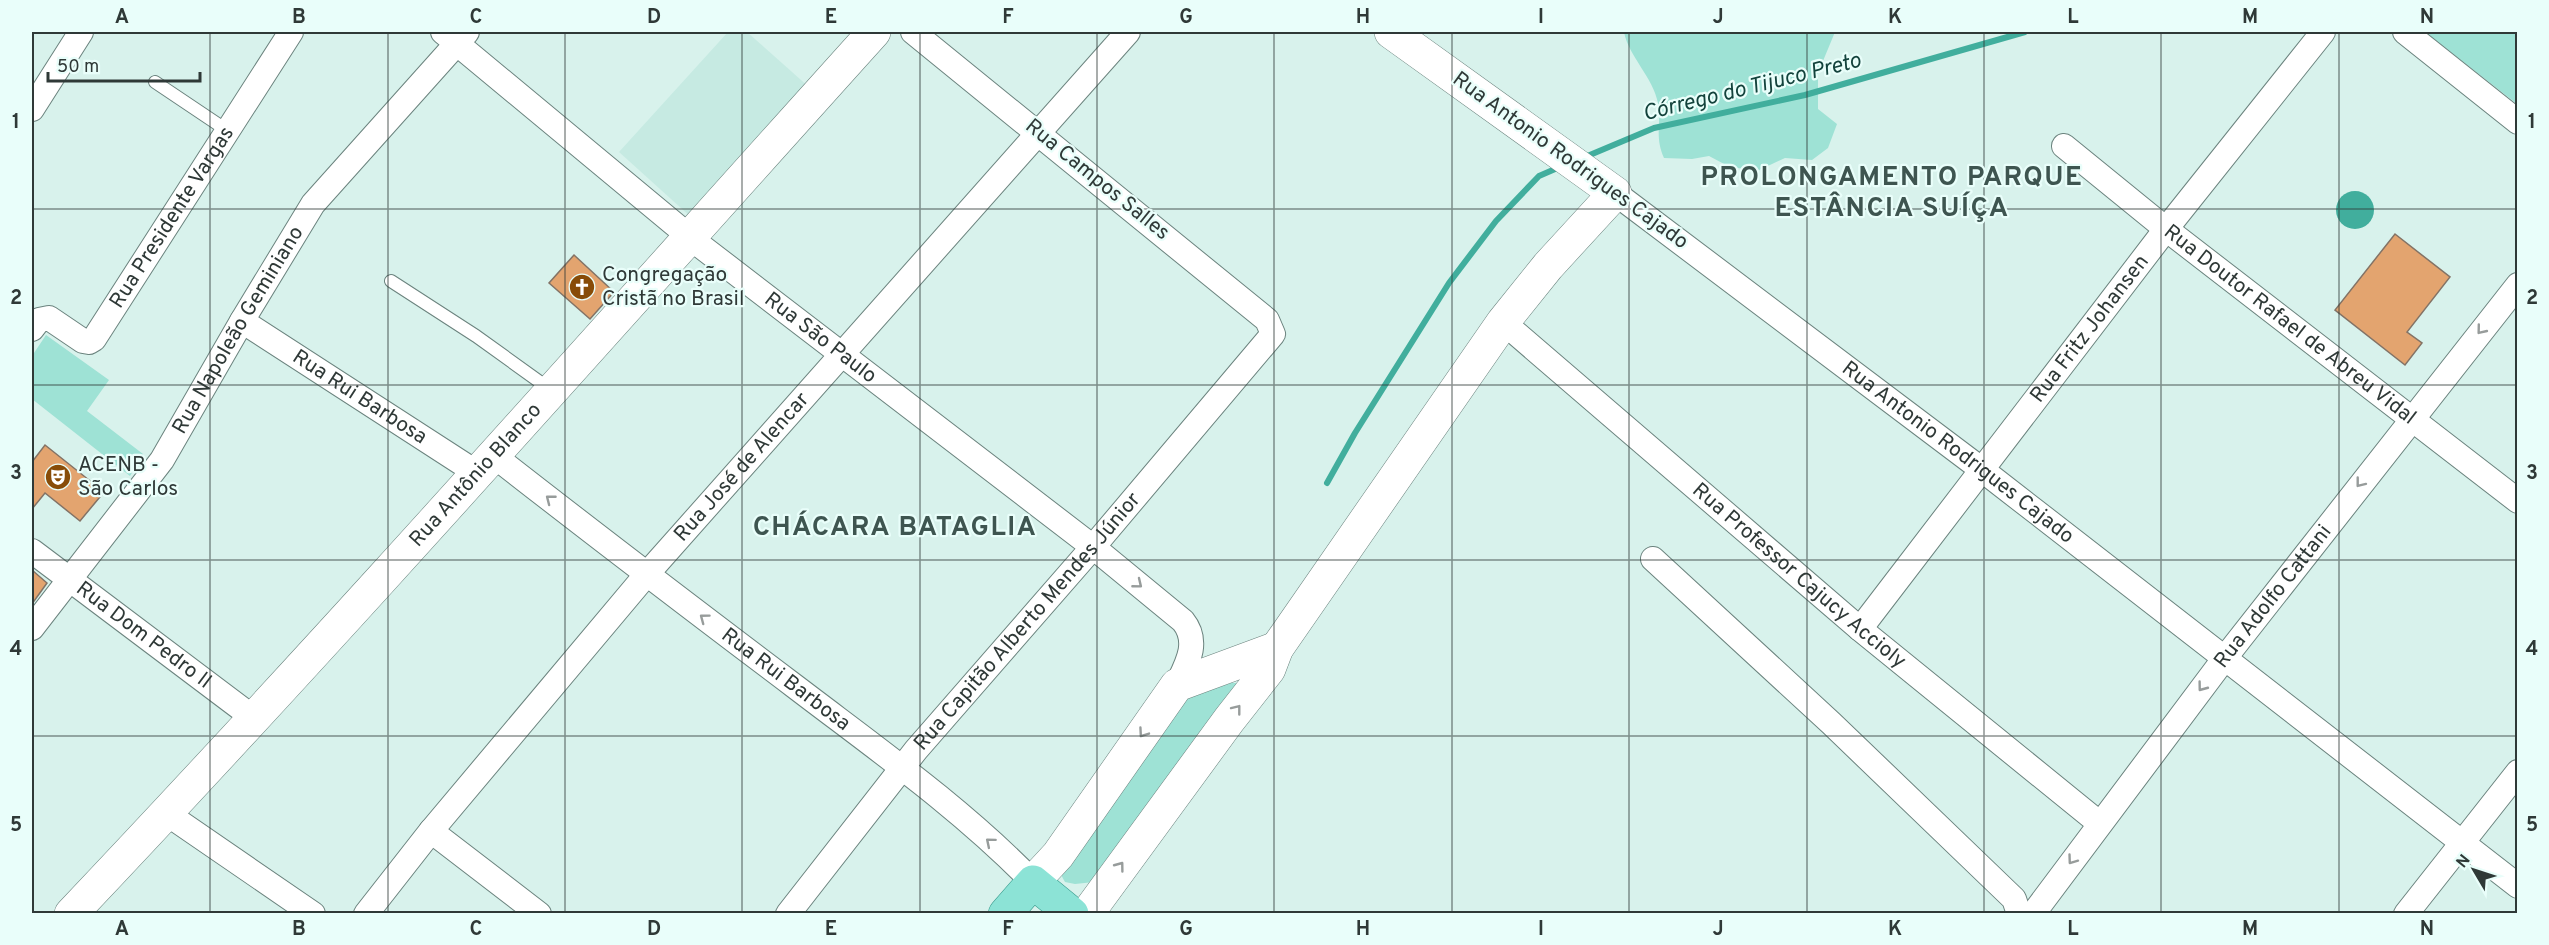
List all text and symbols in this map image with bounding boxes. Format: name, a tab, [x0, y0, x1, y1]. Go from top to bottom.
text: A	[115, 5, 129, 31]
text: B	[292, 5, 306, 31]
text: C	[470, 5, 482, 31]
text: D	[647, 5, 661, 31]
text: E	[825, 5, 837, 31]
text: F	[1002, 5, 1014, 31]
text: G	[1179, 5, 1193, 31]
text: H	[1356, 5, 1370, 31]
text: I	[1538, 5, 1544, 31]
text: J	[1712, 5, 1724, 31]
text: K	[1888, 5, 1902, 31]
text: L	[2067, 5, 2079, 31]
text: M	[2242, 5, 2258, 31]
text: N	[2420, 5, 2434, 31]
scale bar	[48, 45, 200, 83]
water label: Córrego do Tijuco Preto	[1640, 48, 1864, 128]
text: 50 m	[57, 56, 99, 79]
street label: Rua Antonio Rodrigues Cajado	[1447, 66, 1693, 256]
text: 1	[12, 110, 20, 136]
text: 1	[2528, 110, 2536, 136]
street label: Rua Campos Salles	[1019, 113, 1175, 247]
street label: Rua Presidente Vargas	[104, 121, 240, 313]
district label: PROLONGAMENTO PARQUE ESTÂNCIA SUÍÇA	[1701, 161, 2083, 226]
street label: Rua Doutor Rafael de Abreu Vidal	[2158, 219, 2422, 431]
street label: Rua Napoleão Geminiano	[166, 221, 310, 439]
street label: Rua Fritz Johansen	[2024, 249, 2155, 408]
place label: Congregação Cristã no Brasil	[602, 262, 744, 313]
church icon: Congregação Cristã no Brasil	[567, 272, 597, 302]
text: 2	[10, 286, 22, 312]
street label: Rua São Paulo	[759, 286, 882, 390]
text: 2	[2526, 286, 2538, 312]
one-way arrow	[2478, 324, 2489, 335]
street label: Rua Rui Barbosa	[287, 344, 432, 450]
street label: Rua Antonio Rodrigues Cajado	[1836, 355, 2080, 550]
street label: Rua José de Alencar	[668, 387, 815, 547]
street label: Rua Antônio Blanco	[404, 397, 548, 553]
place label: ACENB - São Carlos	[78, 452, 178, 503]
text: 3	[10, 461, 22, 487]
text: 3	[2526, 461, 2538, 487]
theatre icon: ACENB - São Carlos	[43, 462, 73, 492]
street label: Rua Professor Cajucy Accioly	[1686, 477, 1912, 675]
one-way arrow	[2357, 477, 2368, 488]
street label: Rua Capitão Alberto Mendes Júnior	[908, 487, 1147, 756]
one-way arrow	[546, 496, 557, 507]
district label: CHÁCARA BATAGLIA	[753, 510, 1037, 545]
street label: Rua Adolfo Cattani	[2208, 519, 2338, 674]
street label: Rua Dom Pedro II	[71, 575, 217, 695]
one-way arrow	[1131, 577, 1142, 588]
one-way arrow	[700, 615, 711, 626]
street label: Rua Rui Barbosa	[716, 622, 856, 737]
text: 4	[10, 637, 22, 663]
text: 4	[2526, 637, 2538, 663]
one-way arrow	[2199, 681, 2210, 692]
one-way arrow	[1230, 705, 1241, 716]
one-way arrow	[1139, 726, 1150, 737]
text: 5	[10, 813, 22, 839]
text: 5	[2526, 813, 2538, 839]
one-way arrow	[986, 838, 997, 849]
north arrow	[2444, 840, 2504, 900]
text: N	[2453, 851, 2475, 873]
one-way arrow	[2069, 853, 2080, 864]
one-way arrow	[1113, 861, 1124, 872]
text: A	[115, 917, 129, 943]
text: B	[292, 917, 306, 943]
text: C	[470, 917, 482, 943]
text: D	[647, 917, 661, 943]
text: E	[825, 917, 837, 943]
text: F	[1002, 917, 1014, 943]
text: G	[1179, 917, 1193, 943]
text: H	[1356, 917, 1370, 943]
text: I	[1538, 917, 1544, 943]
text: J	[1712, 917, 1724, 943]
text: K	[1888, 917, 1902, 943]
text: L	[2067, 917, 2079, 943]
text: M	[2242, 917, 2258, 943]
text: N	[2420, 917, 2434, 943]

